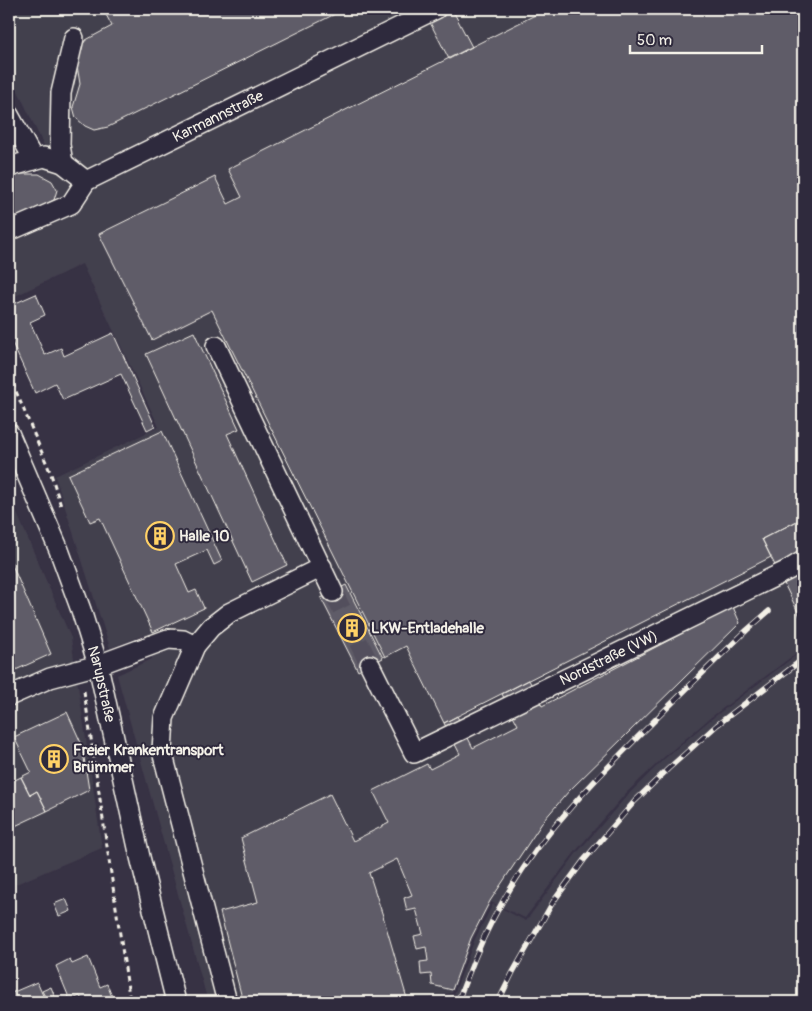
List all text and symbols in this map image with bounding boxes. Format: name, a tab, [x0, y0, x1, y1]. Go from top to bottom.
scale bar	[630, 22, 762, 54]
text: 50 m	[637, 31, 672, 50]
street label: Karmannstraße	[169, 86, 267, 146]
building icon: Halle 10	[145, 521, 175, 551]
place label: Halle 10	[179, 527, 229, 546]
building icon: LKW-Entladehalle	[337, 613, 367, 643]
place label: LKW-Entladehalle	[371, 619, 484, 638]
street label: Nordstraße (VW)	[556, 626, 661, 690]
street label: Narupstraße	[83, 643, 120, 724]
place label: Freier Krankentransport Brümmer	[73, 741, 225, 777]
building icon: Freier Krankentransport Brümmer	[39, 744, 69, 774]

